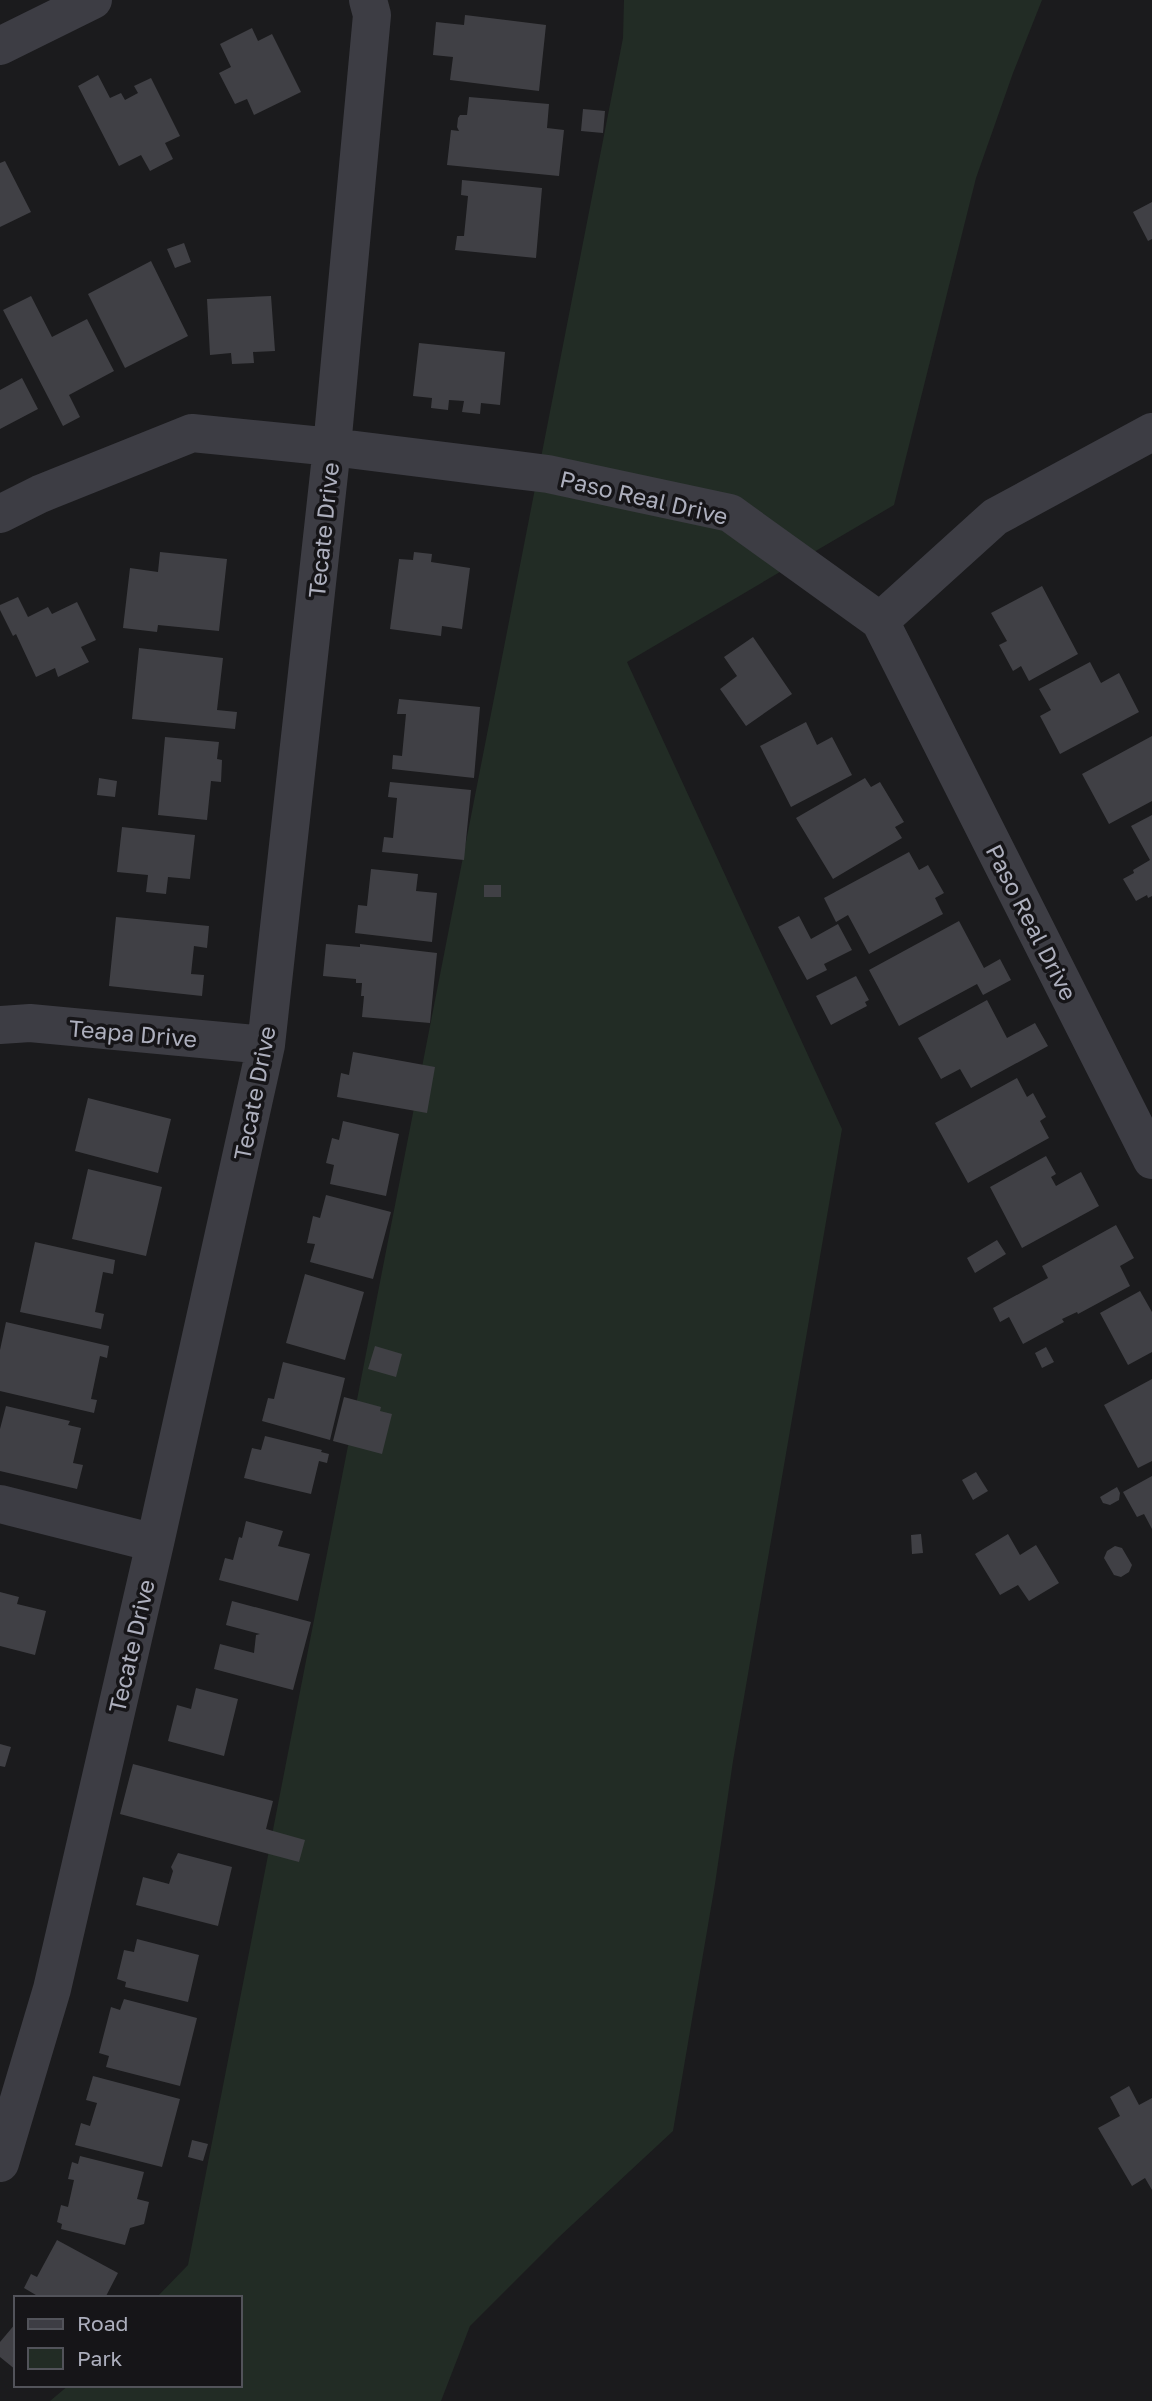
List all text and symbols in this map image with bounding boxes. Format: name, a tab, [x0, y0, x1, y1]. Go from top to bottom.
street label: Tecate Drive	[302, 461, 344, 599]
street label: Paso Real Drive	[557, 464, 731, 530]
street label: Paso Real Drive	[981, 839, 1083, 1005]
street label: Teapa Drive	[68, 1013, 198, 1053]
street label: Tecate Drive	[227, 1024, 281, 1162]
street label: Tecate Drive	[102, 1577, 160, 1715]
legend	[14, 2296, 242, 2387]
text: Road	[77, 2310, 128, 2336]
text: Park	[77, 2345, 123, 2371]

